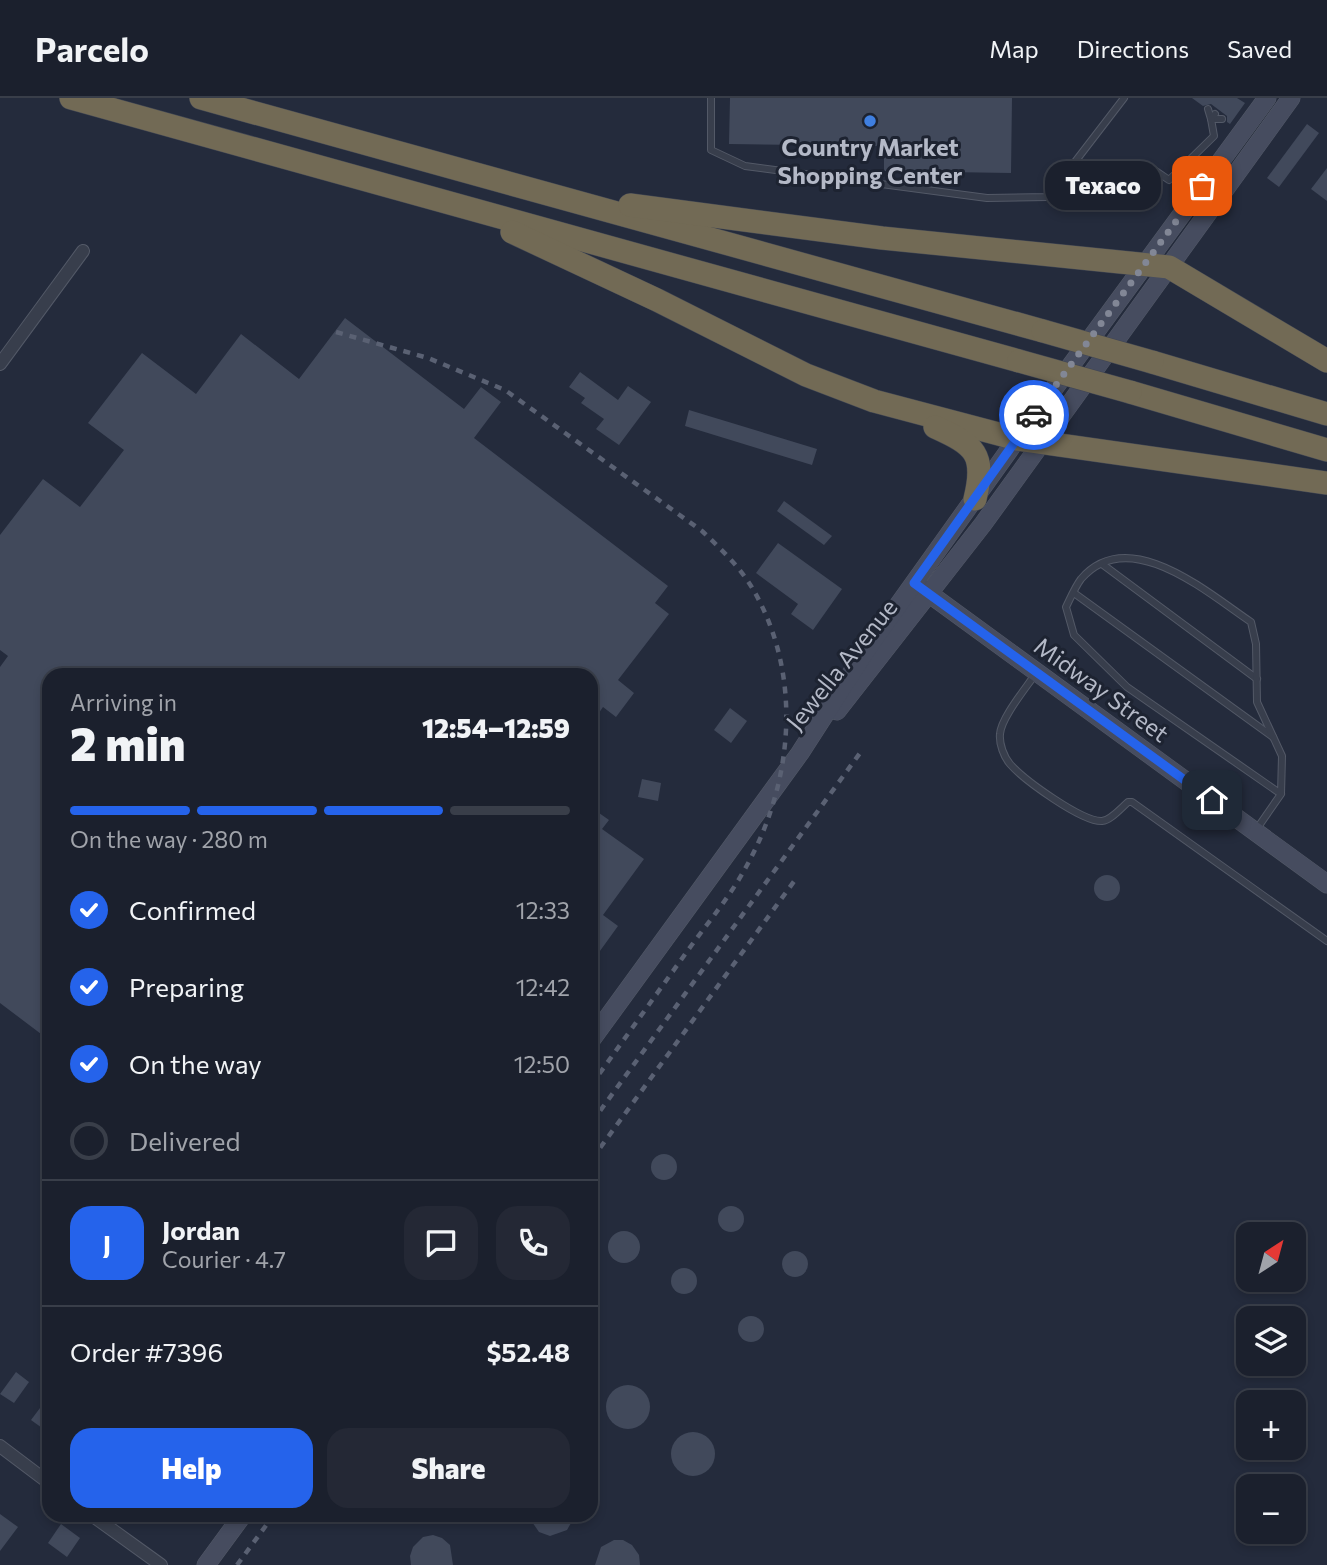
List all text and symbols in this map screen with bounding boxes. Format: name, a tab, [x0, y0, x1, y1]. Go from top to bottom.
text: Parcelo	[35, 28, 149, 69]
text: Map	[989, 34, 1039, 63]
text: Directions	[1077, 34, 1189, 63]
text: Saved	[1227, 34, 1292, 63]
marker: Country Market Shopping Center	[862, 113, 878, 129]
place label: Country Market Shopping Center	[778, 132, 963, 189]
pin	[1172, 156, 1232, 216]
callout: Texaco	[1044, 162, 1160, 210]
icon: bag	[1183, 167, 1221, 205]
text: Texaco	[1065, 171, 1141, 199]
courier	[999, 380, 1069, 450]
icon: car	[1015, 396, 1053, 434]
street label: Jewella Avenue	[779, 593, 903, 735]
street label: Midway Street	[1029, 631, 1175, 748]
text: Arriving in	[70, 688, 177, 716]
text: 12:54–12:59	[422, 712, 570, 743]
text: 2 min	[70, 714, 186, 770]
pin	[1182, 770, 1242, 830]
icon: home	[1193, 781, 1231, 819]
text: On the way · 280 m	[70, 825, 268, 853]
icon: check	[70, 891, 108, 929]
text: Confirmed	[129, 894, 256, 925]
text: 12:33	[516, 896, 570, 924]
icon: check	[70, 968, 108, 1006]
text: Preparing	[129, 971, 244, 1002]
text: 12:42	[516, 973, 570, 1001]
icon: check	[70, 1045, 108, 1083]
text: On the way	[129, 1048, 262, 1079]
text: 12:50	[514, 1050, 570, 1078]
text: Delivered	[129, 1125, 240, 1156]
button: chat	[404, 1206, 478, 1280]
button: phone	[496, 1206, 570, 1280]
text: Jordan	[162, 1214, 240, 1245]
north arrow	[1236, 1222, 1306, 1292]
map controls	[1236, 1222, 1306, 1544]
text: J	[103, 1228, 111, 1259]
text: Courier · 4.7	[162, 1245, 286, 1273]
button: layers	[1236, 1306, 1306, 1376]
text: Order #7396	[70, 1336, 223, 1367]
text: $52.48	[486, 1336, 570, 1367]
button: +	[1236, 1390, 1306, 1460]
button: Help	[70, 1428, 313, 1508]
button: Share	[327, 1428, 570, 1508]
button: −	[1236, 1474, 1306, 1544]

